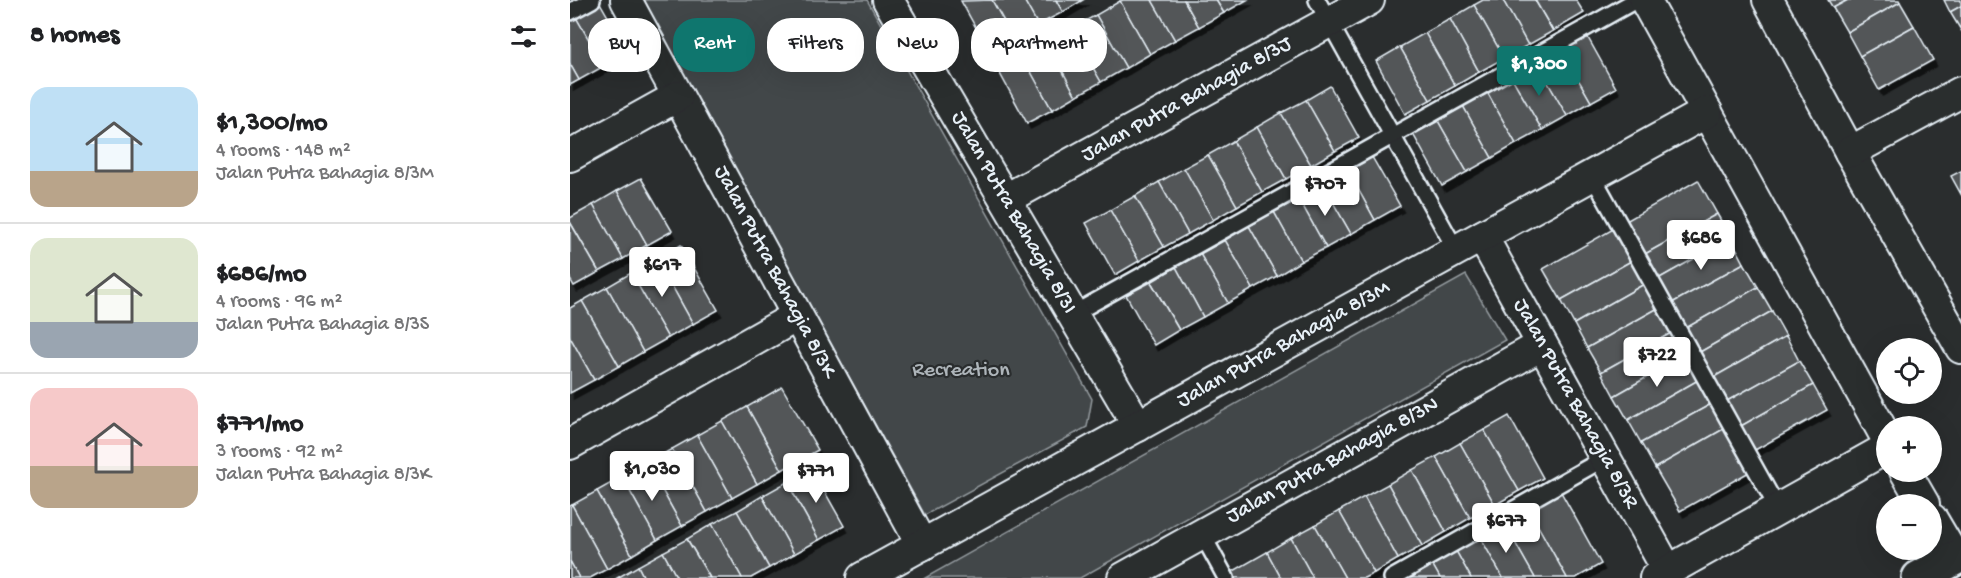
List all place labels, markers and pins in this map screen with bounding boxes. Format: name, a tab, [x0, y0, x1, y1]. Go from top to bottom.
pin: $1,300	[1490, 46, 1588, 97]
pin: $707	[1289, 166, 1361, 217]
pin: $686	[1665, 220, 1737, 271]
pin: $617	[626, 247, 698, 298]
pin: $722	[1621, 337, 1693, 388]
pin: $1,030	[603, 451, 701, 502]
pin: $771	[780, 453, 852, 504]
pin: $677	[1470, 503, 1542, 554]

